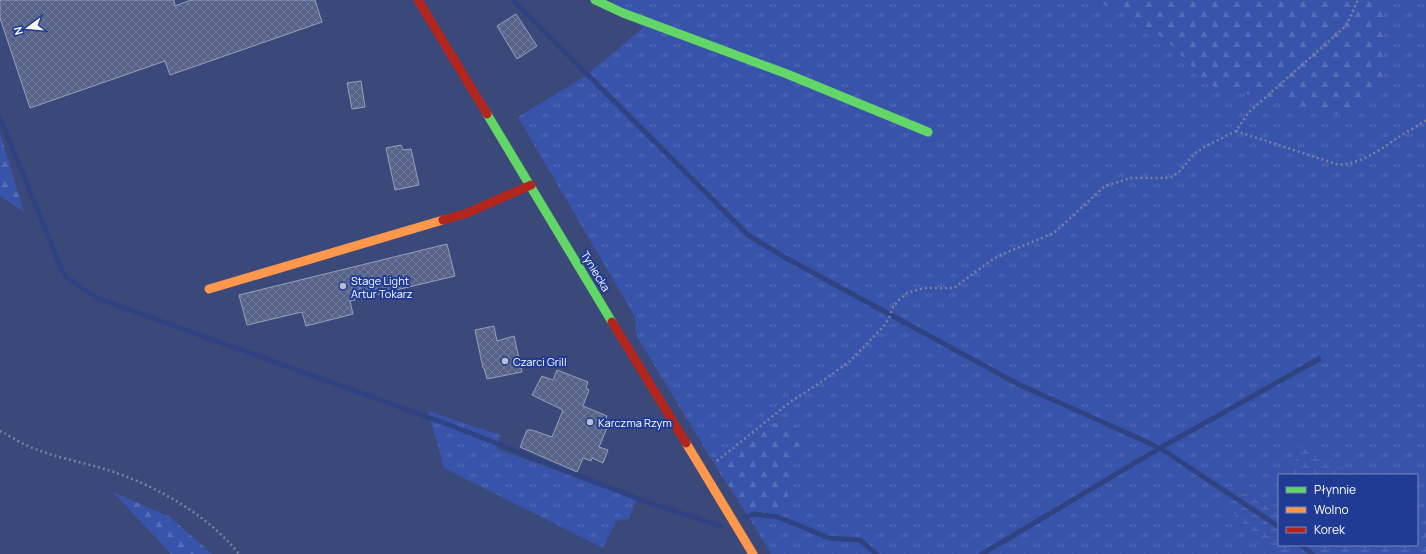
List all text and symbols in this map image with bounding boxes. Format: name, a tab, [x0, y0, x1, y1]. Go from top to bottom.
north arrow	[8, 8, 48, 48]
text: N	[10, 25, 26, 37]
street label: Tyniecka	[578, 248, 614, 294]
place label: Stage Light Artur Tokarz	[351, 273, 413, 301]
marker: Stage Light Artur Tokarz	[338, 281, 348, 291]
place label: Czarci Grill	[513, 354, 566, 369]
marker: Czarci Grill	[500, 356, 510, 366]
place label: Karczma Rzym	[598, 415, 672, 430]
marker: Karczma Rzym	[585, 417, 595, 427]
legend	[1278, 474, 1418, 546]
text: Płynnie	[1314, 481, 1356, 498]
text: Wolno	[1314, 501, 1349, 518]
text: Korek	[1314, 521, 1346, 538]

